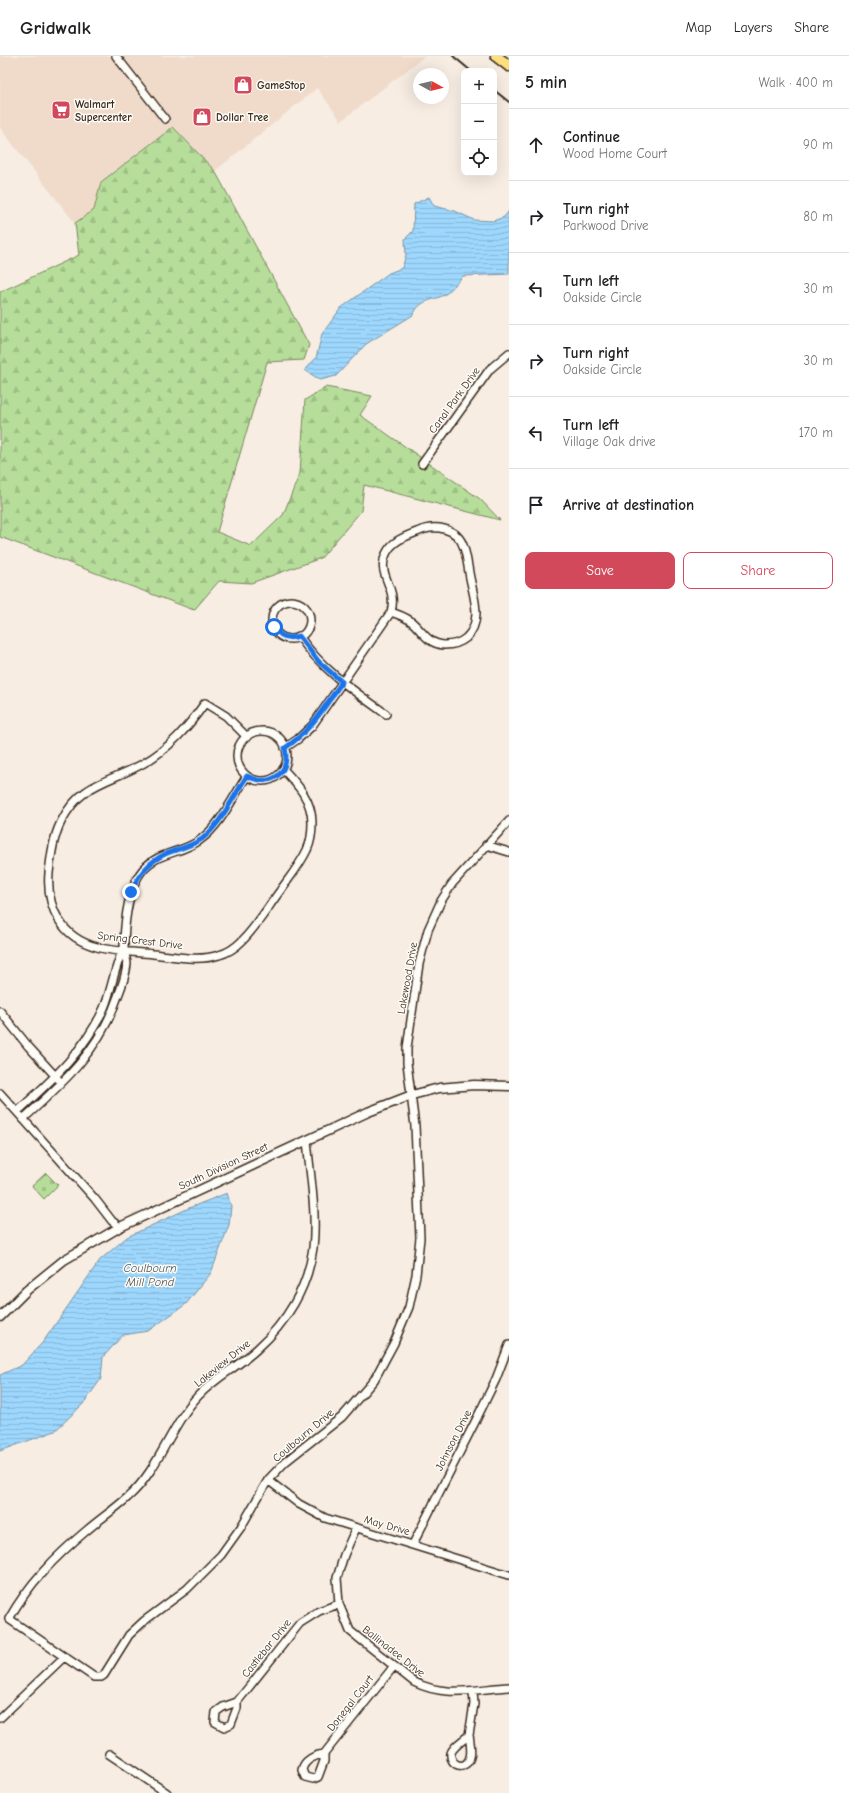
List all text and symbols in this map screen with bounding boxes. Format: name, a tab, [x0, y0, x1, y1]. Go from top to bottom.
text: Gridwalk	[20, 17, 91, 39]
text: Map	[685, 19, 712, 36]
text: Layers	[734, 19, 772, 36]
text: Share	[794, 19, 829, 36]
north arrow	[413, 68, 449, 104]
map controls	[461, 68, 497, 176]
button: +	[461, 68, 497, 104]
text: 5 min	[525, 73, 567, 92]
shop icon: GameStop	[232, 74, 254, 96]
text: Walk · 400 m	[759, 75, 833, 90]
place label: GameStop	[257, 79, 306, 92]
place label: Walmart Supercenter	[75, 98, 132, 124]
supermarket icon: Walmart Supercenter	[50, 99, 72, 121]
button: −	[461, 104, 497, 140]
shop icon: Dollar Tree	[191, 106, 213, 128]
place label: Dollar Tree	[216, 111, 269, 124]
text: Continue	[563, 128, 620, 146]
icon: ahead	[525, 134, 547, 156]
text: 90 m	[803, 137, 833, 152]
button: locate	[461, 140, 497, 176]
text: Wood Home Court	[563, 146, 667, 161]
text: Turn right	[563, 200, 629, 218]
icon: right	[525, 206, 547, 228]
text: 80 m	[803, 209, 833, 224]
text: Parkwood Drive	[563, 218, 648, 233]
text: Turn left	[563, 272, 619, 290]
icon: left	[525, 278, 547, 300]
text: 30 m	[803, 281, 833, 296]
text: Oakside Circle	[563, 290, 642, 305]
text: Turn right	[563, 344, 629, 362]
icon: right	[525, 350, 547, 372]
text: 30 m	[803, 353, 833, 368]
text: Oakside Circle	[563, 362, 642, 377]
street label: Canal Park Drive	[426, 364, 483, 436]
text: Turn left	[563, 416, 619, 434]
icon: left	[525, 422, 547, 444]
text: 170 m	[799, 425, 833, 440]
text: Village Oak drive	[563, 434, 655, 449]
icon: arrive	[525, 494, 547, 516]
text: Arrive at destination	[563, 496, 694, 514]
button: Save	[525, 552, 675, 589]
button: Share	[683, 552, 833, 589]
route start	[265, 618, 283, 636]
route end	[122, 883, 140, 901]
street label: Spring Crest Drive	[97, 929, 184, 952]
street label: Lakewood Drive	[395, 941, 420, 1015]
street label: South Division Street	[177, 1140, 271, 1193]
water label: Coulbourn Mill Pond	[123, 1261, 177, 1289]
street label: Lakeview Drive	[192, 1337, 253, 1390]
street label: Coulbourn Drive	[270, 1406, 337, 1465]
street label: Johnson Drive	[433, 1407, 475, 1473]
street label: May Drive	[362, 1513, 412, 1538]
street label: Castlebar Drive	[239, 1616, 294, 1680]
street label: Ballinadee Drive	[360, 1623, 428, 1680]
street label: Donegal Court	[324, 1672, 377, 1734]

